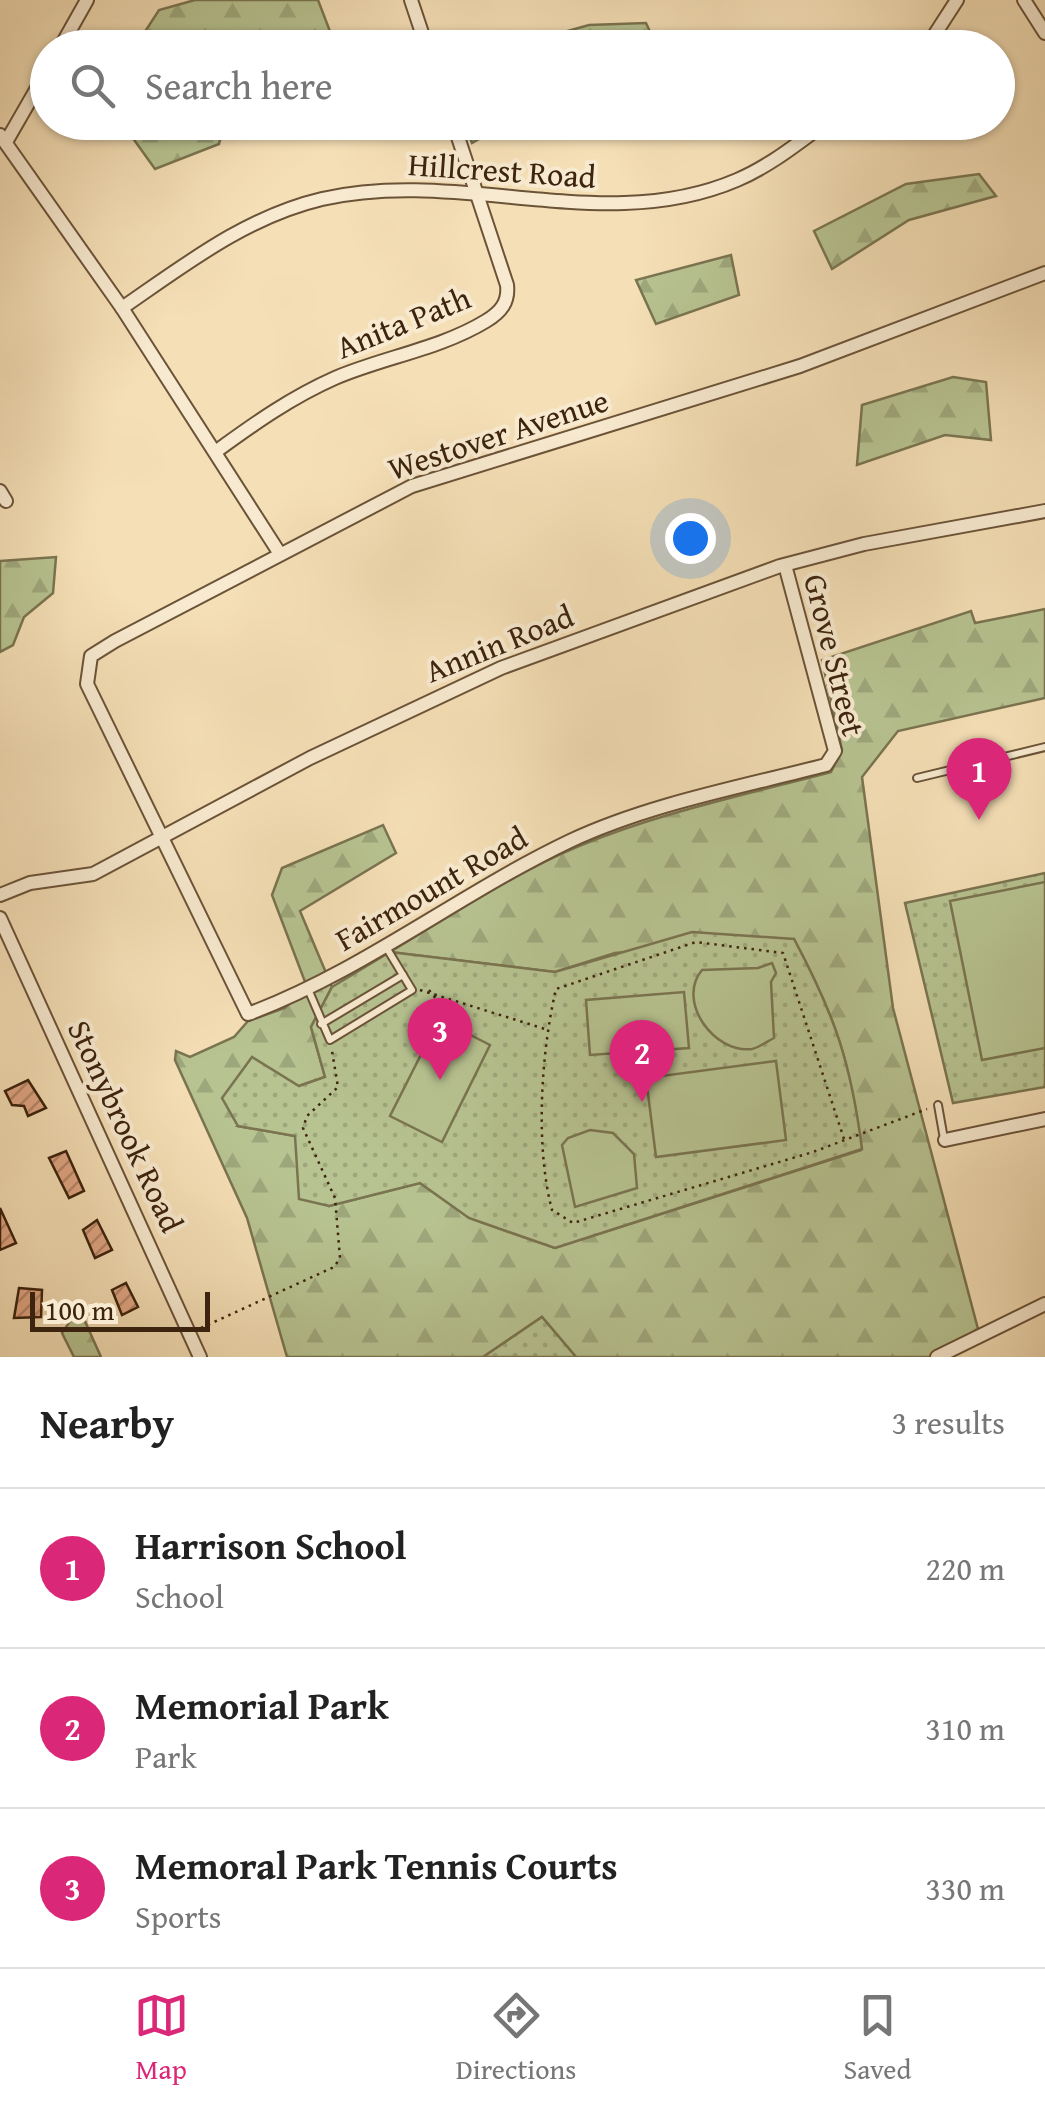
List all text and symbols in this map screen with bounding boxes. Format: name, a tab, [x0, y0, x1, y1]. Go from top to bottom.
search box	[30, 30, 1015, 140]
text: Search here	[145, 57, 333, 113]
icon: search	[65, 58, 120, 113]
street label: Hillcrest Road	[407, 140, 597, 200]
street label: Anita Path	[329, 274, 477, 370]
street label: Westover Avenue	[382, 376, 614, 492]
your location	[665, 513, 716, 564]
street label: Grove Street	[792, 569, 878, 741]
street label: Annin Road	[418, 592, 580, 694]
pin: 1	[946, 738, 1012, 820]
street label: Fairmount Road	[326, 814, 536, 962]
pin: 3	[408, 998, 472, 1080]
street label: Stonybrook Road	[56, 1012, 196, 1240]
pin: 2	[610, 1020, 674, 1102]
scale bar	[30, 1287, 210, 1332]
text: 100 m	[45, 1289, 114, 1330]
text: Nearby	[40, 1392, 174, 1453]
text: 3 results	[892, 1399, 1005, 1446]
text: Harrison School	[135, 1517, 406, 1573]
text: 1	[64, 1545, 81, 1592]
text: 220 m	[926, 1545, 1005, 1592]
text: School	[135, 1573, 224, 1620]
text: Memorial Park	[135, 1677, 389, 1733]
text: 2	[64, 1705, 81, 1752]
text: 310 m	[926, 1705, 1005, 1752]
text: Park	[135, 1733, 197, 1780]
text: Memoral Park Tennis Courts	[135, 1837, 618, 1893]
text: 3	[64, 1865, 81, 1912]
text: 330 m	[926, 1865, 1005, 1912]
text: Sports	[135, 1893, 221, 1940]
tab: Map	[134, 1988, 189, 2089]
tab: Directions	[456, 1988, 576, 2089]
tab: Saved	[844, 1988, 911, 2089]

